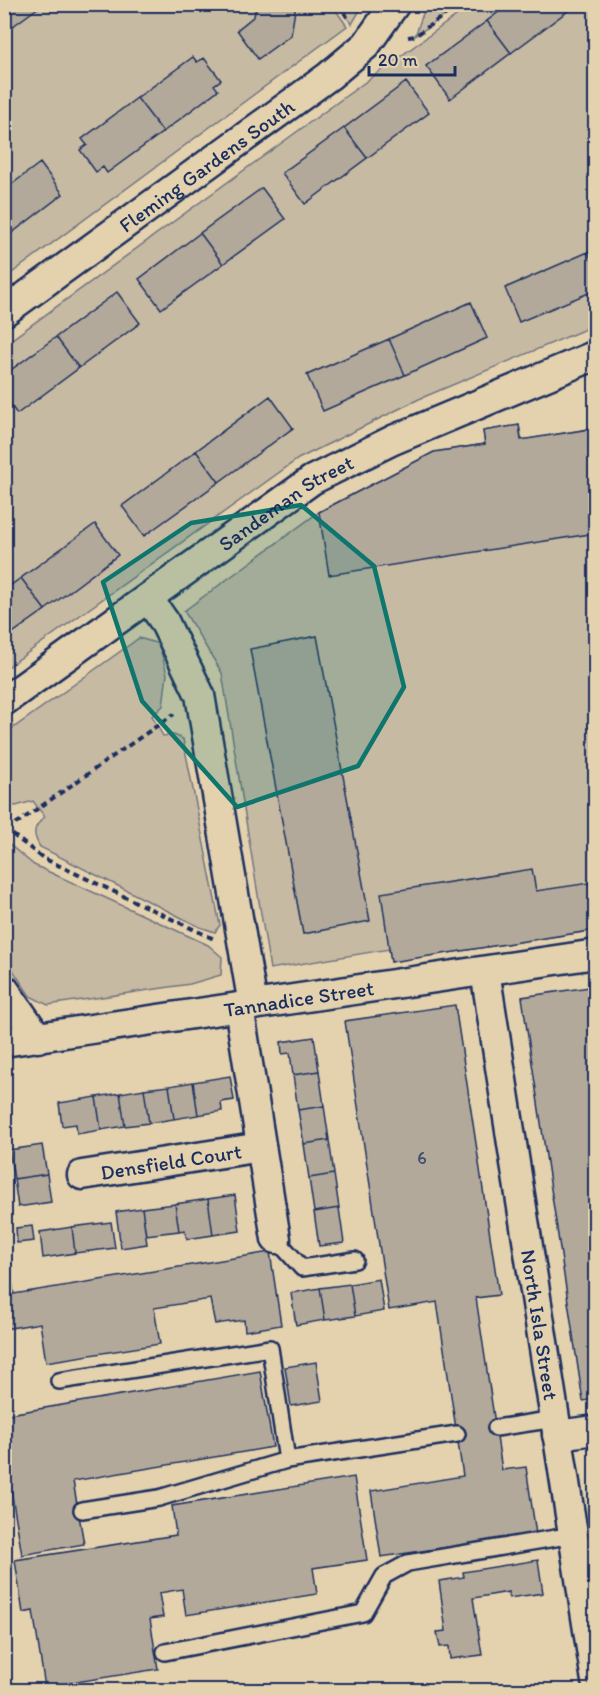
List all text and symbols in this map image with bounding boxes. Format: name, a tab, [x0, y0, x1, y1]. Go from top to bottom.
scale bar	[369, 39, 454, 77]
text: 20 m	[378, 49, 418, 71]
street label: Fleming Gardens South	[114, 93, 299, 237]
street label: Sandeman Street	[213, 449, 357, 556]
street label: Tannadice Street	[222, 975, 376, 1022]
street label: Densfield Court	[99, 1138, 243, 1184]
house number: 6	[417, 1147, 427, 1169]
street label: North Isla Street	[516, 1248, 564, 1402]

